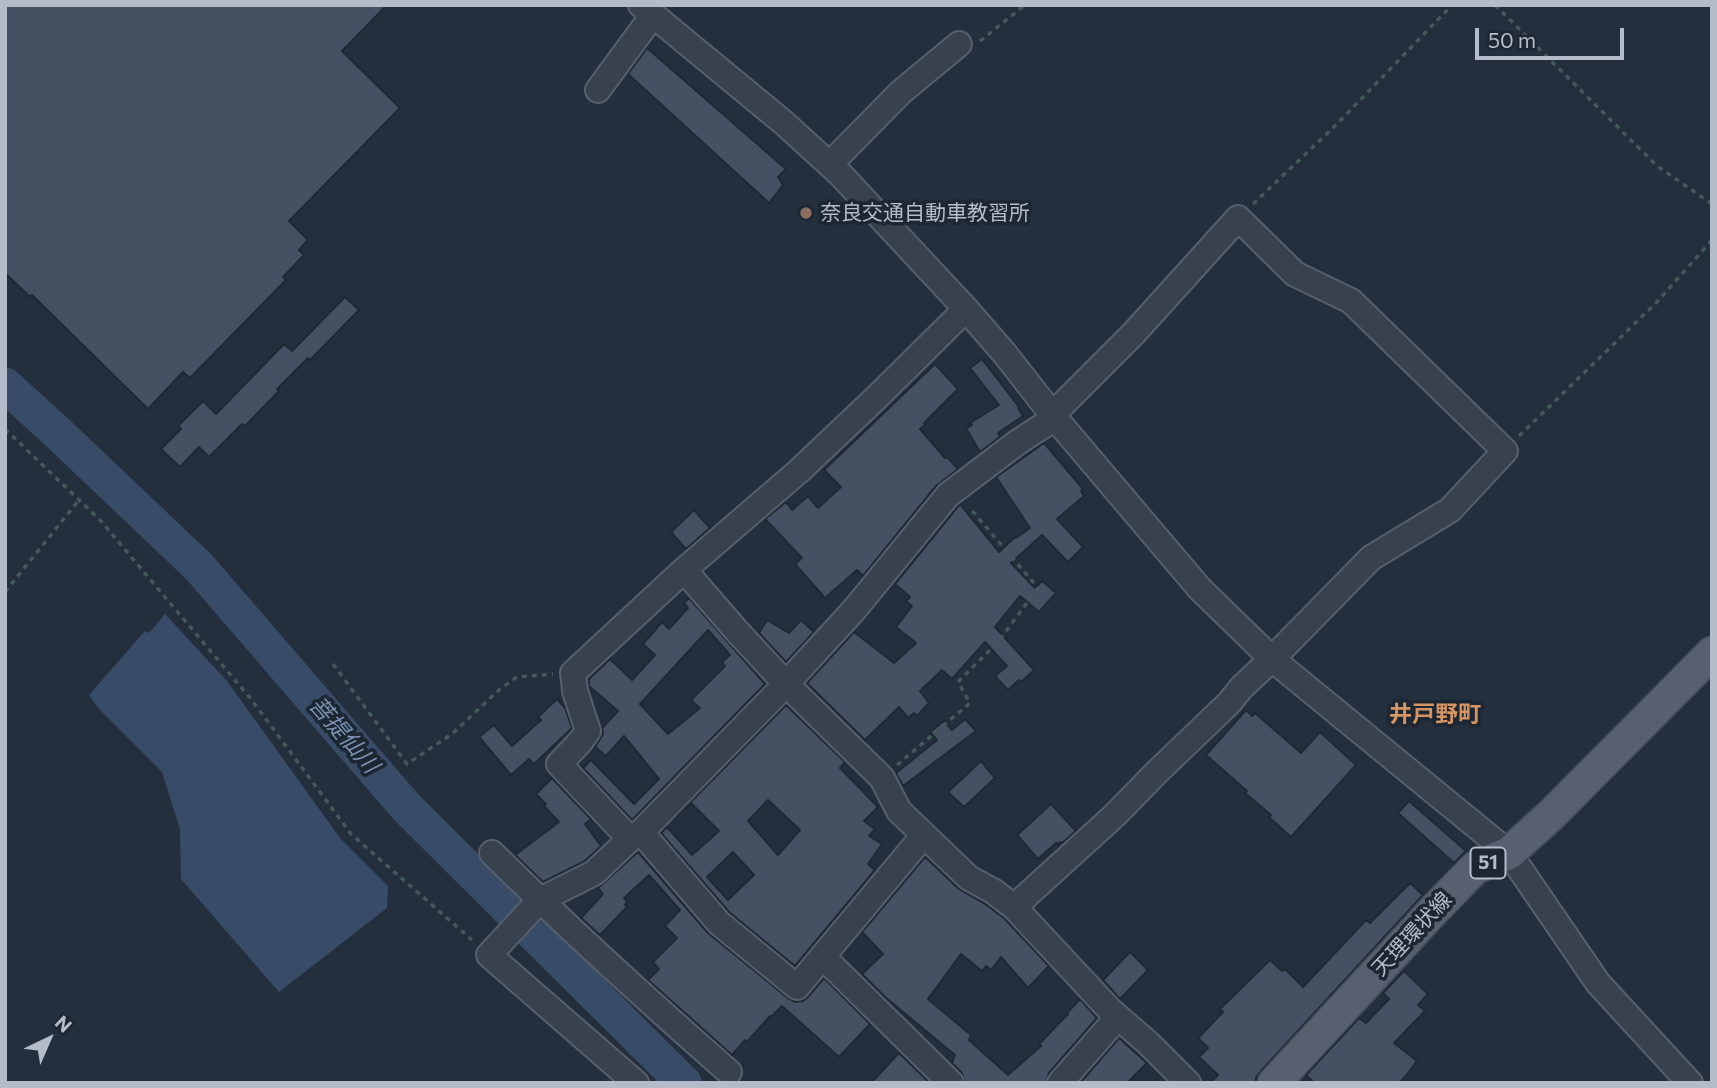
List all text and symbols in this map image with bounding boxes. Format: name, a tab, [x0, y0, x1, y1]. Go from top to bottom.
scale bar	[1479, 14, 1628, 58]
text: 50 m	[1488, 27, 1536, 52]
place label: 奈良交通自動車教習所	[820, 200, 1030, 226]
marker: 奈良交通自動車教習所	[798, 205, 814, 221]
water label: 菩提仙川	[303, 691, 385, 779]
district label: 井戸野町	[1389, 700, 1481, 728]
road number: 51	[1470, 848, 1506, 878]
street label: 天理環状線	[1367, 887, 1457, 981]
north arrow	[14, 1004, 84, 1074]
text: N	[51, 1010, 77, 1037]

